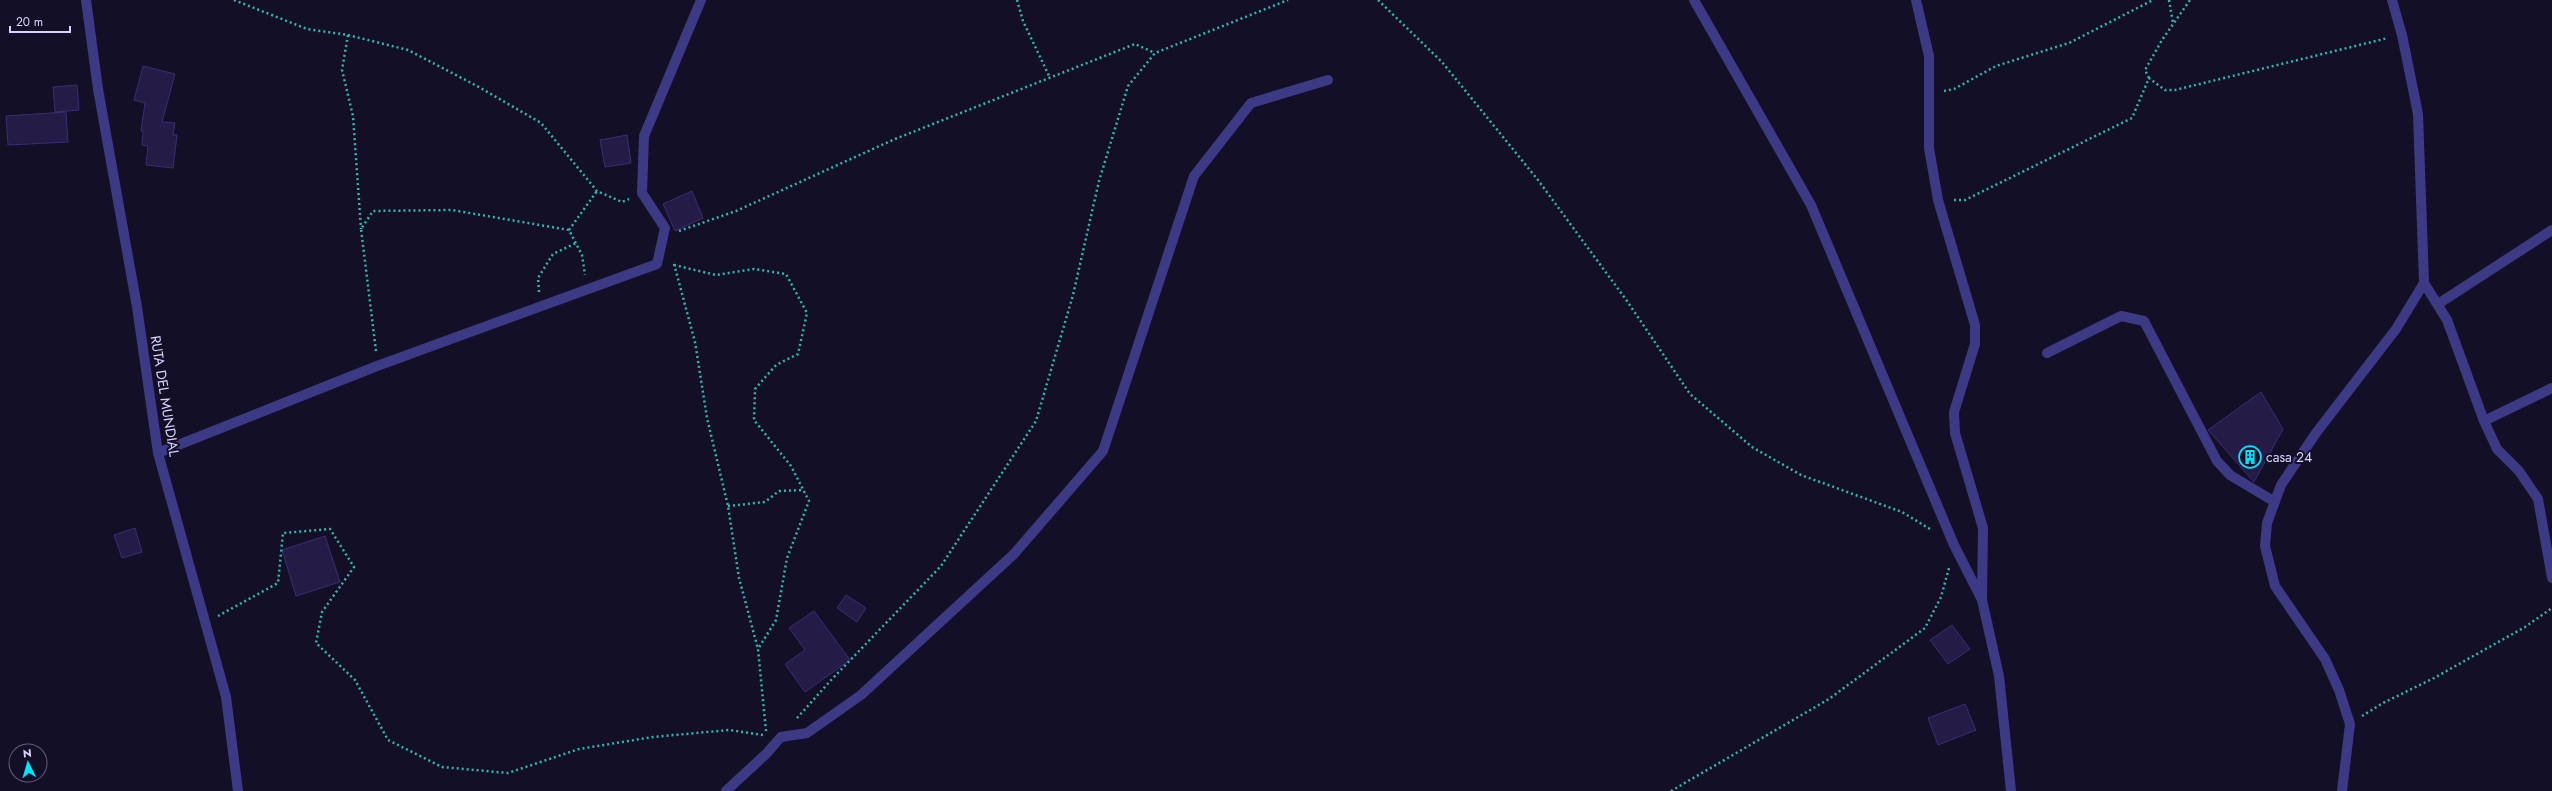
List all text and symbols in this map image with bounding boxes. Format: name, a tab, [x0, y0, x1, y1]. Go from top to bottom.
scale bar	[10, 8, 70, 34]
text: 20 m	[16, 13, 43, 31]
street label: RUTA DEL MUNDIAL	[146, 334, 185, 459]
building icon: casa 24	[2237, 444, 2263, 470]
place label: casa 24	[2266, 447, 2312, 467]
north arrow	[8, 743, 48, 783]
text: N	[22, 745, 32, 761]

